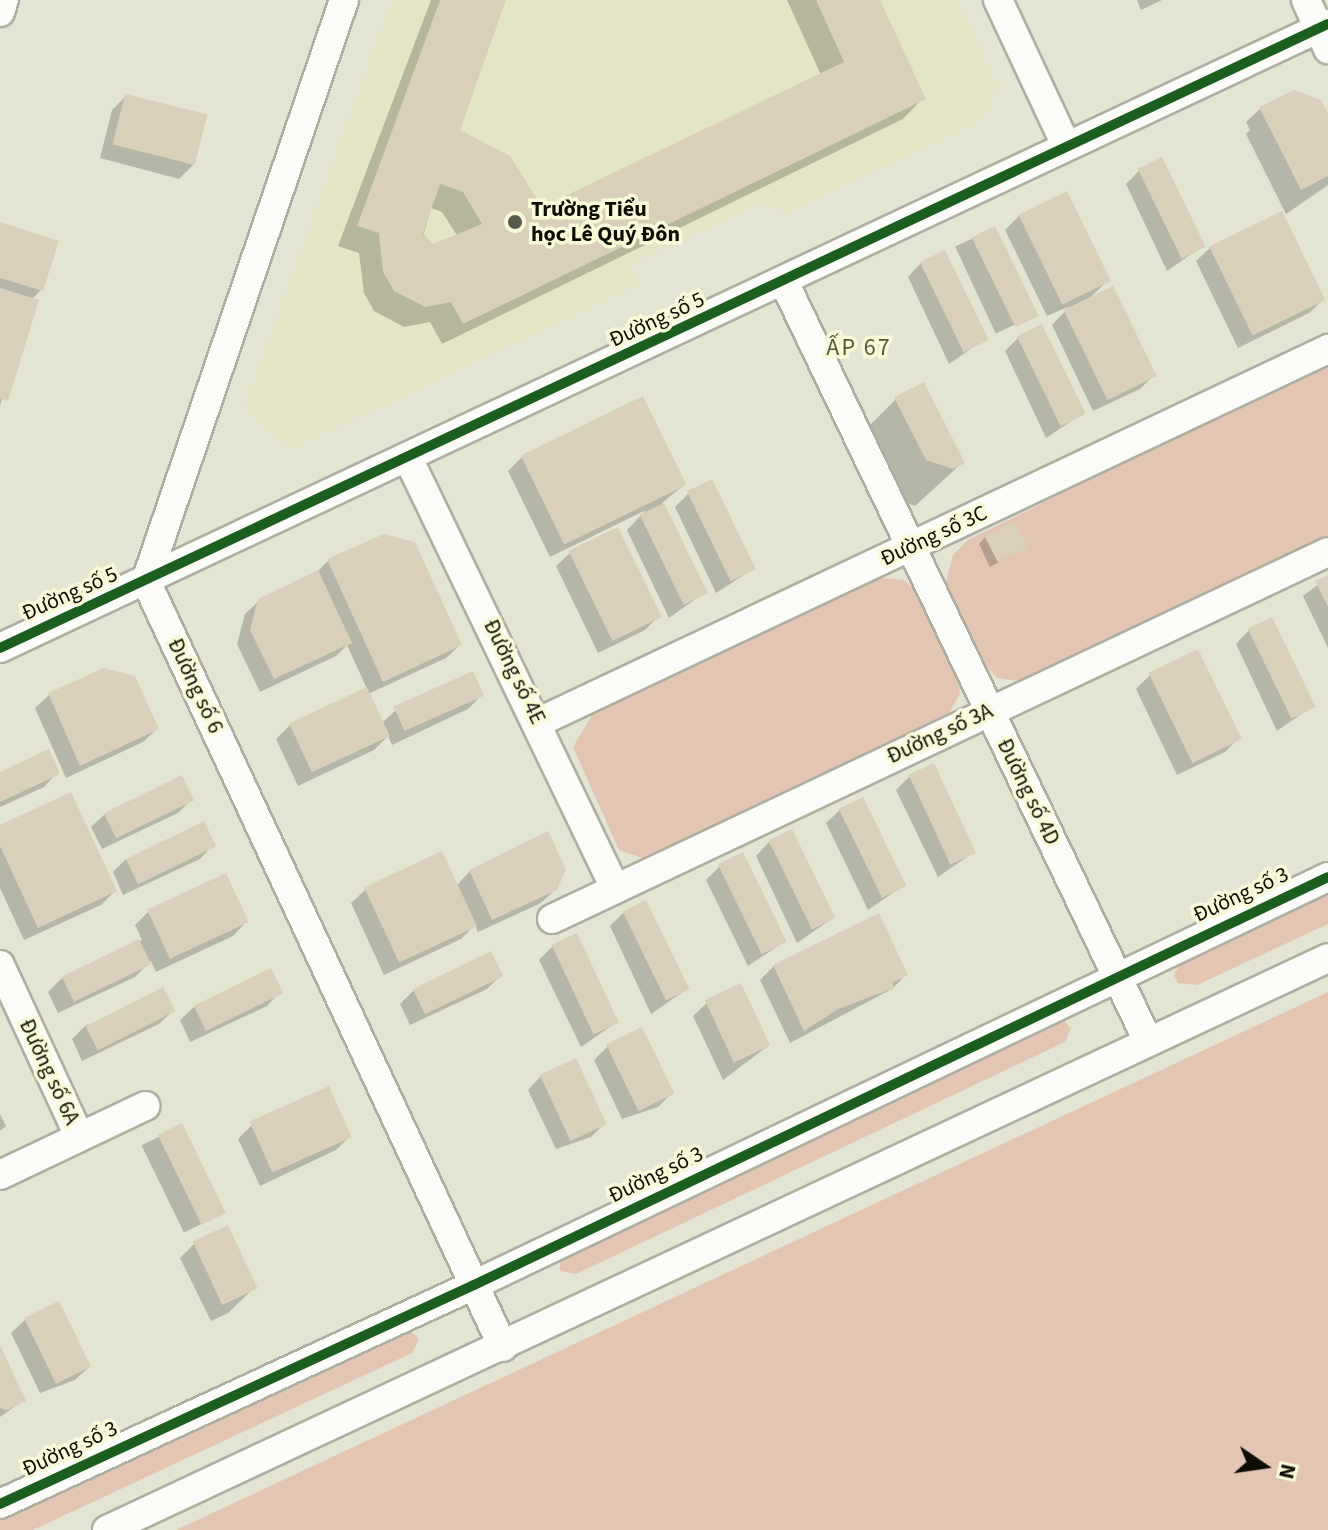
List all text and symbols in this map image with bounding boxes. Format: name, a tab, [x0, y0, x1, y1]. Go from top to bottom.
place label: Trường Tiểu học Lê Quý Đôn	[531, 196, 680, 248]
marker: Trường Tiểu học Lê Quý Đôn	[506, 213, 524, 231]
street label: Đường số 5	[605, 287, 709, 353]
district label: ẤP 67	[826, 334, 892, 362]
street label: Đường số 3C	[877, 500, 991, 572]
street label: Đường số 5	[18, 561, 122, 627]
street label: Đường số 4E	[477, 615, 551, 729]
street label: Đường số 6	[162, 634, 228, 738]
street label: Đường số 3A	[883, 698, 997, 770]
street label: Đường số 4D	[991, 734, 1065, 850]
street label: Đường số 3	[1189, 862, 1293, 928]
street label: Đường số 6A	[13, 1015, 85, 1129]
street label: Đường số 3	[604, 1141, 708, 1209]
street label: Đường số 3	[18, 1416, 122, 1482]
north arrow	[1224, 1426, 1304, 1506]
text: N	[1270, 1461, 1305, 1482]

